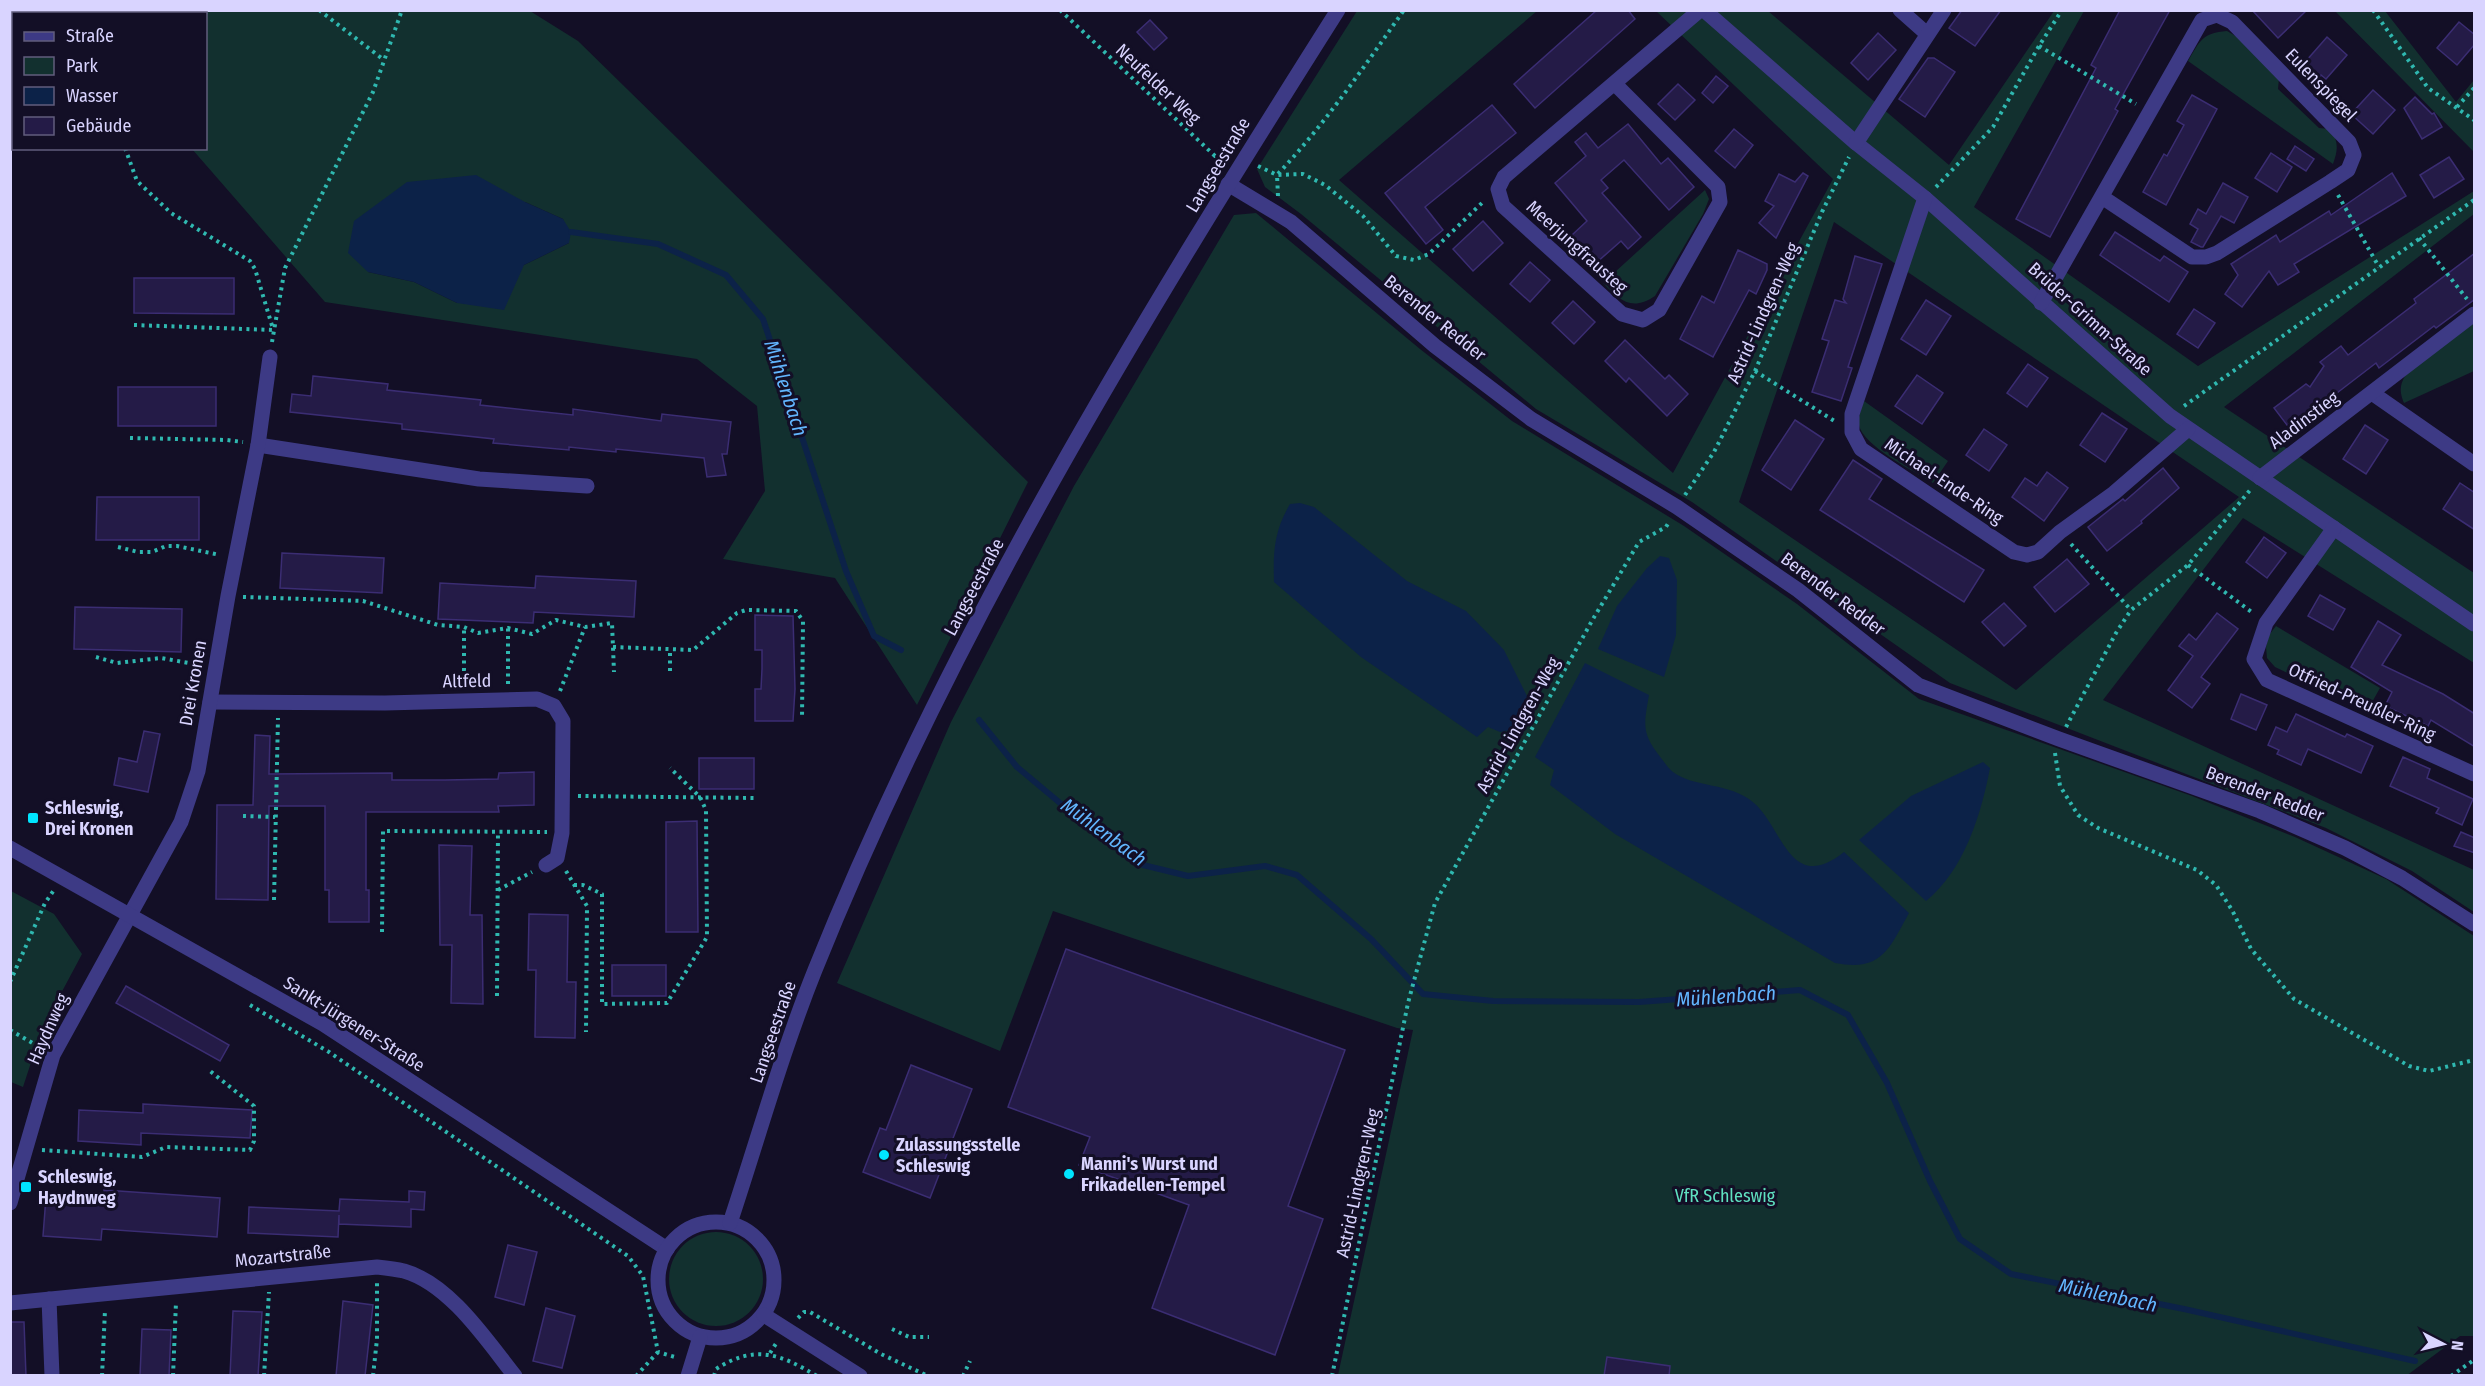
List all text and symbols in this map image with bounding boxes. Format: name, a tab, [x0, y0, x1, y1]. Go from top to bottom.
legend	[12, 12, 207, 150]
text: Straße	[66, 25, 114, 47]
street label: Neufelder Weg	[1111, 39, 1205, 129]
street label: Eulenspiegel	[2281, 44, 2361, 126]
text: Park	[66, 55, 99, 77]
text: Wasser	[66, 85, 119, 107]
street label: Langseestraße	[1181, 114, 1255, 216]
text: Gebäude	[66, 115, 132, 137]
street label: Meerjungfrausteg	[1522, 196, 1633, 299]
street label: Astrid-Lindgren-Weg	[1722, 239, 1804, 387]
street label: Brüder-Grimm-Straße	[2024, 258, 2157, 380]
street label: Berender Redder	[1380, 270, 1491, 366]
water label: Mühlenbach	[759, 337, 813, 439]
street label: Aladinstieg	[2265, 386, 2344, 453]
street label: Michael-Ende-Ring	[1880, 433, 2008, 529]
street label: Langseestraße	[939, 535, 1009, 639]
street label: Berender Redder	[1777, 548, 1890, 641]
street label: Drei Kronen	[175, 638, 211, 728]
street label: Astrid-Lindgren-Weg	[1472, 653, 1565, 797]
street label: Otfried-Preußler-Ring	[2285, 658, 2439, 746]
street label: Altfeld	[442, 670, 492, 692]
street label: Berender Redder	[2203, 761, 2328, 827]
water label: Mühlenbach	[1057, 793, 1151, 871]
place label: Schleswig, Drei Kronen	[45, 797, 133, 840]
marker: Schleswig, Drei Kronen	[26, 811, 40, 825]
street label: Sankt-Jürgener-Straße	[279, 972, 429, 1076]
street label: Langseestraße	[745, 978, 801, 1086]
water label: Mühlenbach	[1675, 981, 1777, 1011]
street label: Haydnweg	[23, 989, 74, 1068]
street label: Astrid-Lindgren-Weg	[1331, 1106, 1385, 1259]
place label: Zulassungsstelle Schleswig	[896, 1134, 1020, 1177]
marker: Zulassungsstelle Schleswig	[877, 1148, 891, 1162]
place label: Manni's Wurst und Frikadellen-Tempel	[1081, 1153, 1225, 1196]
place label: Schleswig, Haydnweg	[38, 1166, 116, 1209]
marker: Manni's Wurst und Frikadellen-Tempel	[1062, 1167, 1076, 1181]
marker: Schleswig, Haydnweg	[19, 1180, 33, 1194]
park label: VfR Schleswig	[1675, 1185, 1776, 1207]
street label: Mozartstraße	[234, 1240, 332, 1272]
water label: Mühlenbach	[2057, 1273, 2159, 1317]
north arrow	[2413, 1314, 2473, 1374]
text: N	[2447, 1340, 2467, 1352]

